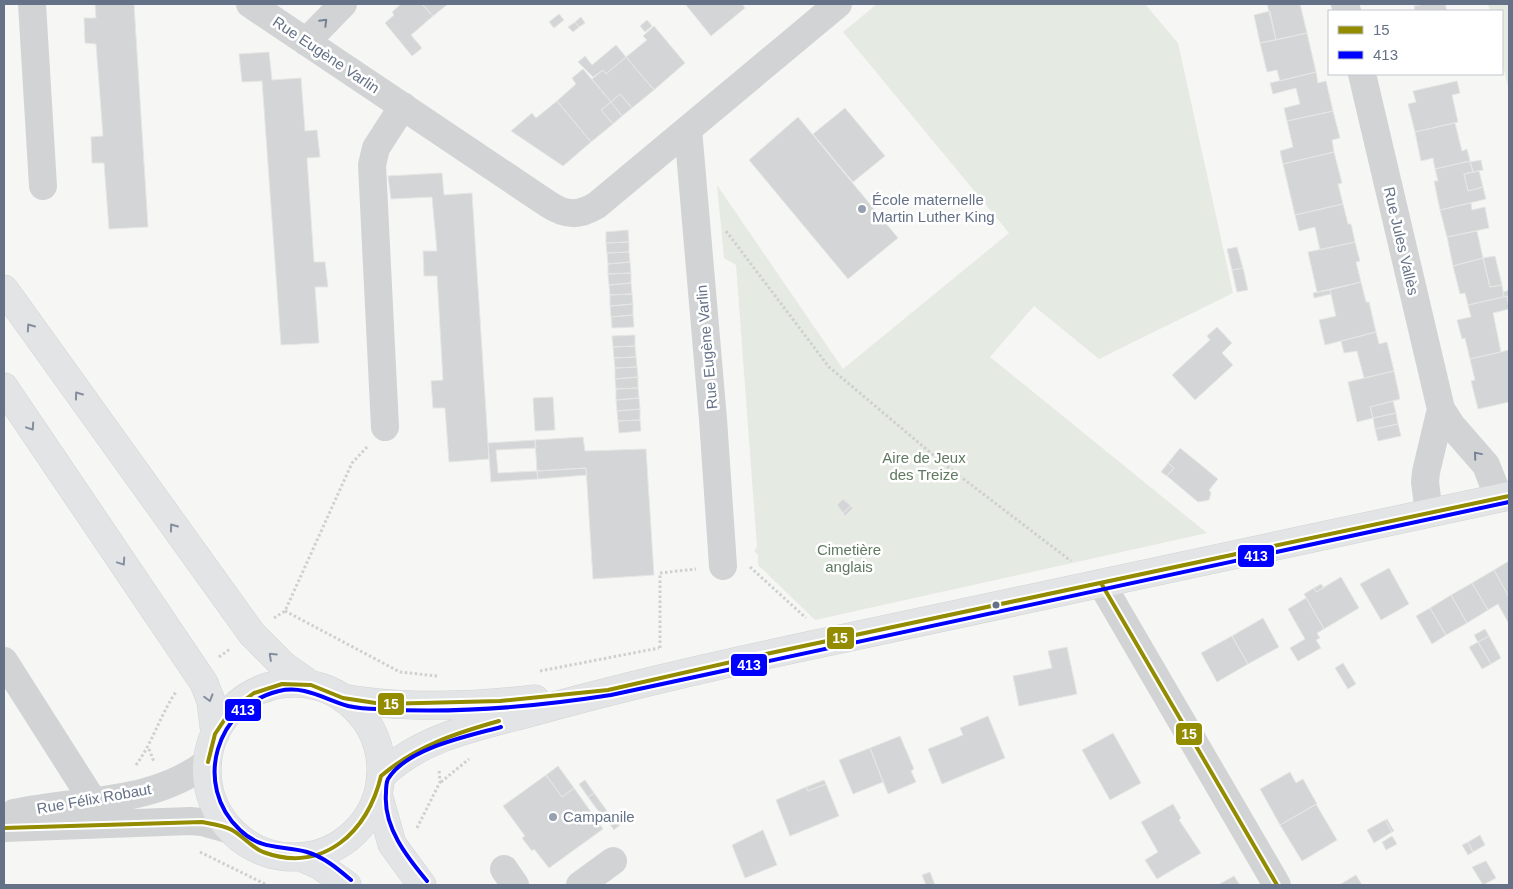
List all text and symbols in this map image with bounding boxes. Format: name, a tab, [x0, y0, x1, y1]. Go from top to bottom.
legend	[1328, 10, 1503, 75]
street label: Rue Eugène Varlin	[270, 13, 383, 97]
one-way arrow	[318, 19, 327, 28]
text: 15	[1373, 21, 1390, 38]
text: 413	[1373, 46, 1398, 63]
street label: Rue Jules Vallès	[1381, 185, 1422, 297]
place label: École maternelle Martin Luther King	[872, 191, 995, 225]
marker: École maternelle Martin Luther King	[856, 203, 868, 215]
street label: Rue Eugène Varlin	[693, 284, 720, 410]
one-way arrow	[27, 323, 36, 333]
one-way arrow	[75, 391, 84, 401]
one-way arrow	[25, 421, 34, 431]
park label: Aire de Jeux des Treize	[882, 449, 966, 483]
one-way arrow	[1475, 452, 1483, 461]
one-way arrow	[171, 524, 179, 533]
park label: Cimetière anglais	[817, 541, 881, 575]
line badge: 413	[1237, 544, 1275, 568]
text: 413	[1244, 548, 1268, 564]
one-way arrow	[116, 556, 125, 565]
unlabelled marker	[991, 600, 1001, 610]
line badge: 15	[826, 626, 855, 650]
text: 15	[832, 630, 848, 646]
one-way arrow	[268, 652, 277, 661]
line badge: 413	[730, 653, 768, 677]
text: 413	[737, 657, 761, 673]
line badge: 15	[377, 692, 405, 716]
one-way arrow	[204, 693, 214, 702]
text: 15	[383, 696, 399, 712]
line badge: 413	[224, 698, 262, 722]
text: 413	[231, 702, 255, 718]
line badge: 15	[1175, 722, 1203, 746]
text: 15	[1181, 726, 1197, 742]
street label: Rue Félix Robaut	[35, 780, 153, 817]
place label: Campanile	[563, 808, 635, 825]
marker: Campanile	[547, 811, 559, 823]

